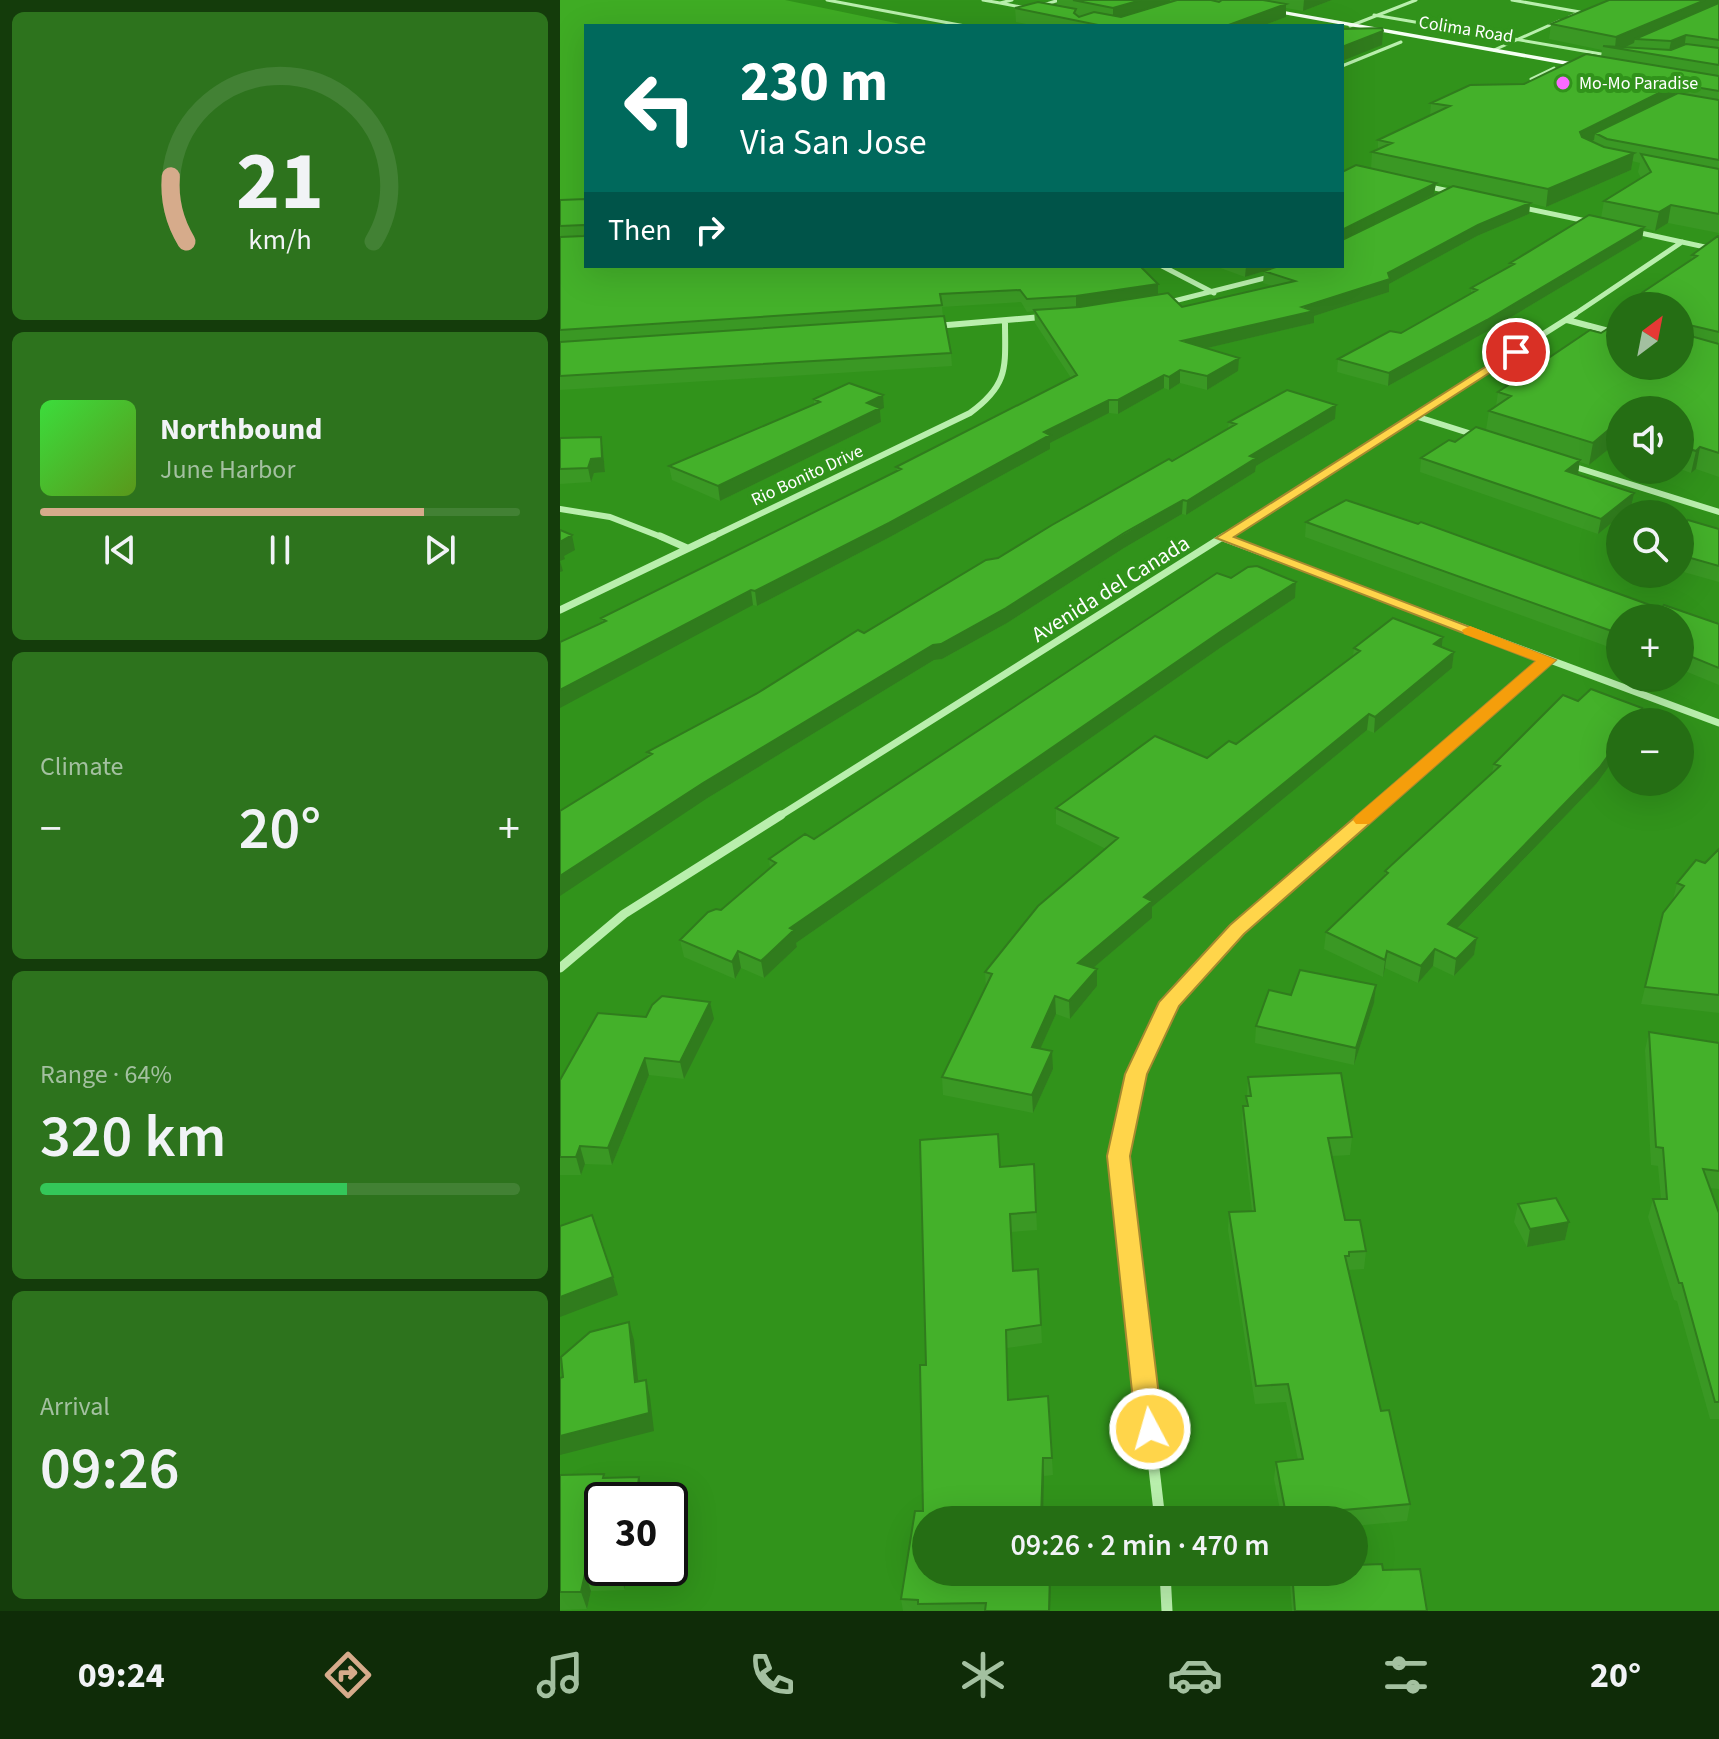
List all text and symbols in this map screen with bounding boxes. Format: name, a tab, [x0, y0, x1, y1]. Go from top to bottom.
street label: Colima Road	[1417, 10, 1515, 49]
text: 230 m	[740, 43, 888, 122]
icon: left	[608, 56, 712, 160]
place label: Mo-Mo Paradise	[1579, 71, 1698, 96]
marker: Mo-Mo Paradise	[1554, 74, 1572, 92]
text: Via San Jose	[740, 117, 927, 168]
text: 21	[236, 122, 324, 240]
icon: right	[688, 208, 732, 252]
text: Then	[608, 209, 672, 252]
text: km/h	[248, 220, 312, 260]
north arrow	[1606, 292, 1694, 380]
map controls	[1606, 292, 1694, 796]
pin	[1482, 318, 1550, 386]
icon: arrive	[1494, 330, 1538, 374]
button: sound	[1606, 396, 1694, 484]
text: Northbound	[160, 408, 322, 451]
street label: Rio Bonito Drive	[747, 439, 867, 512]
text: June Harbor	[160, 451, 296, 488]
button: search	[1606, 500, 1694, 588]
street label: Avenida del Canada	[1025, 527, 1196, 650]
icon: previous	[98, 528, 142, 572]
icon: pause	[258, 528, 302, 572]
icon: next	[418, 528, 462, 572]
button: +	[1606, 604, 1694, 692]
button: −	[1606, 708, 1694, 796]
text: Climate	[40, 748, 124, 785]
text: 20°	[239, 787, 321, 872]
text: −	[40, 798, 62, 861]
text: +	[498, 798, 520, 861]
text: Range · 64%	[40, 1056, 172, 1093]
text: 320 km	[40, 1095, 226, 1180]
position arrow	[1108, 1387, 1192, 1471]
text: Arrival	[40, 1388, 110, 1425]
text: 09:26	[40, 1427, 180, 1512]
speed limit sign: 30	[584, 1482, 688, 1586]
text: 09:26 · 2 min · 470 m	[1010, 1524, 1270, 1567]
icon: directions	[320, 1647, 376, 1703]
icon: music	[532, 1647, 588, 1703]
icon: phone	[744, 1647, 800, 1703]
icon: climate	[955, 1647, 1011, 1703]
icon: car	[1167, 1647, 1223, 1703]
icon: filters	[1378, 1647, 1434, 1703]
text: 09:24	[78, 1650, 165, 1701]
text: 20°	[1590, 1650, 1641, 1701]

